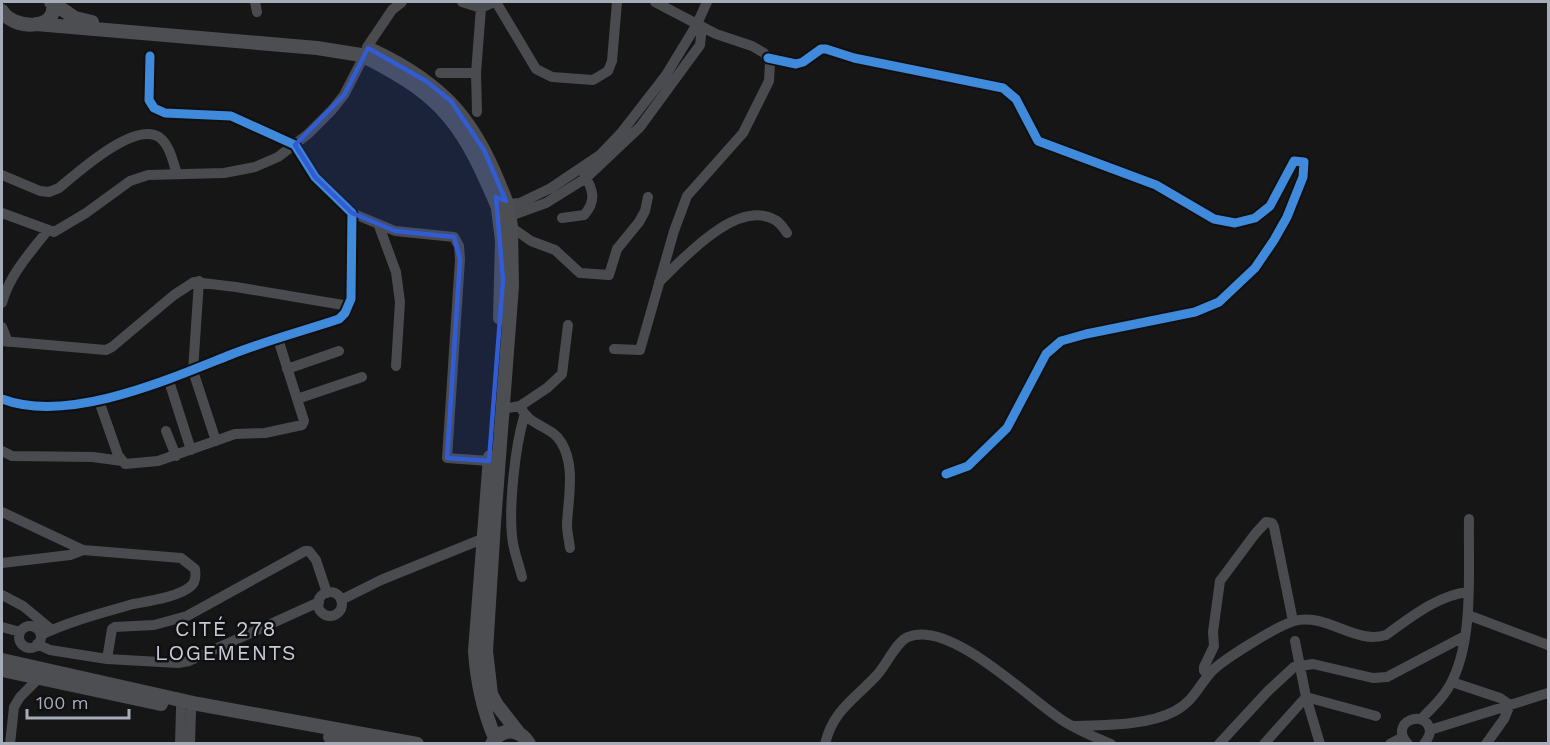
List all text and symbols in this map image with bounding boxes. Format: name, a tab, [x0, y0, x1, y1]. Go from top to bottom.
district label: CITÉ 278 LOGEMENTS	[155, 616, 297, 665]
scale bar	[27, 682, 129, 720]
text: 100 m	[36, 692, 89, 713]

